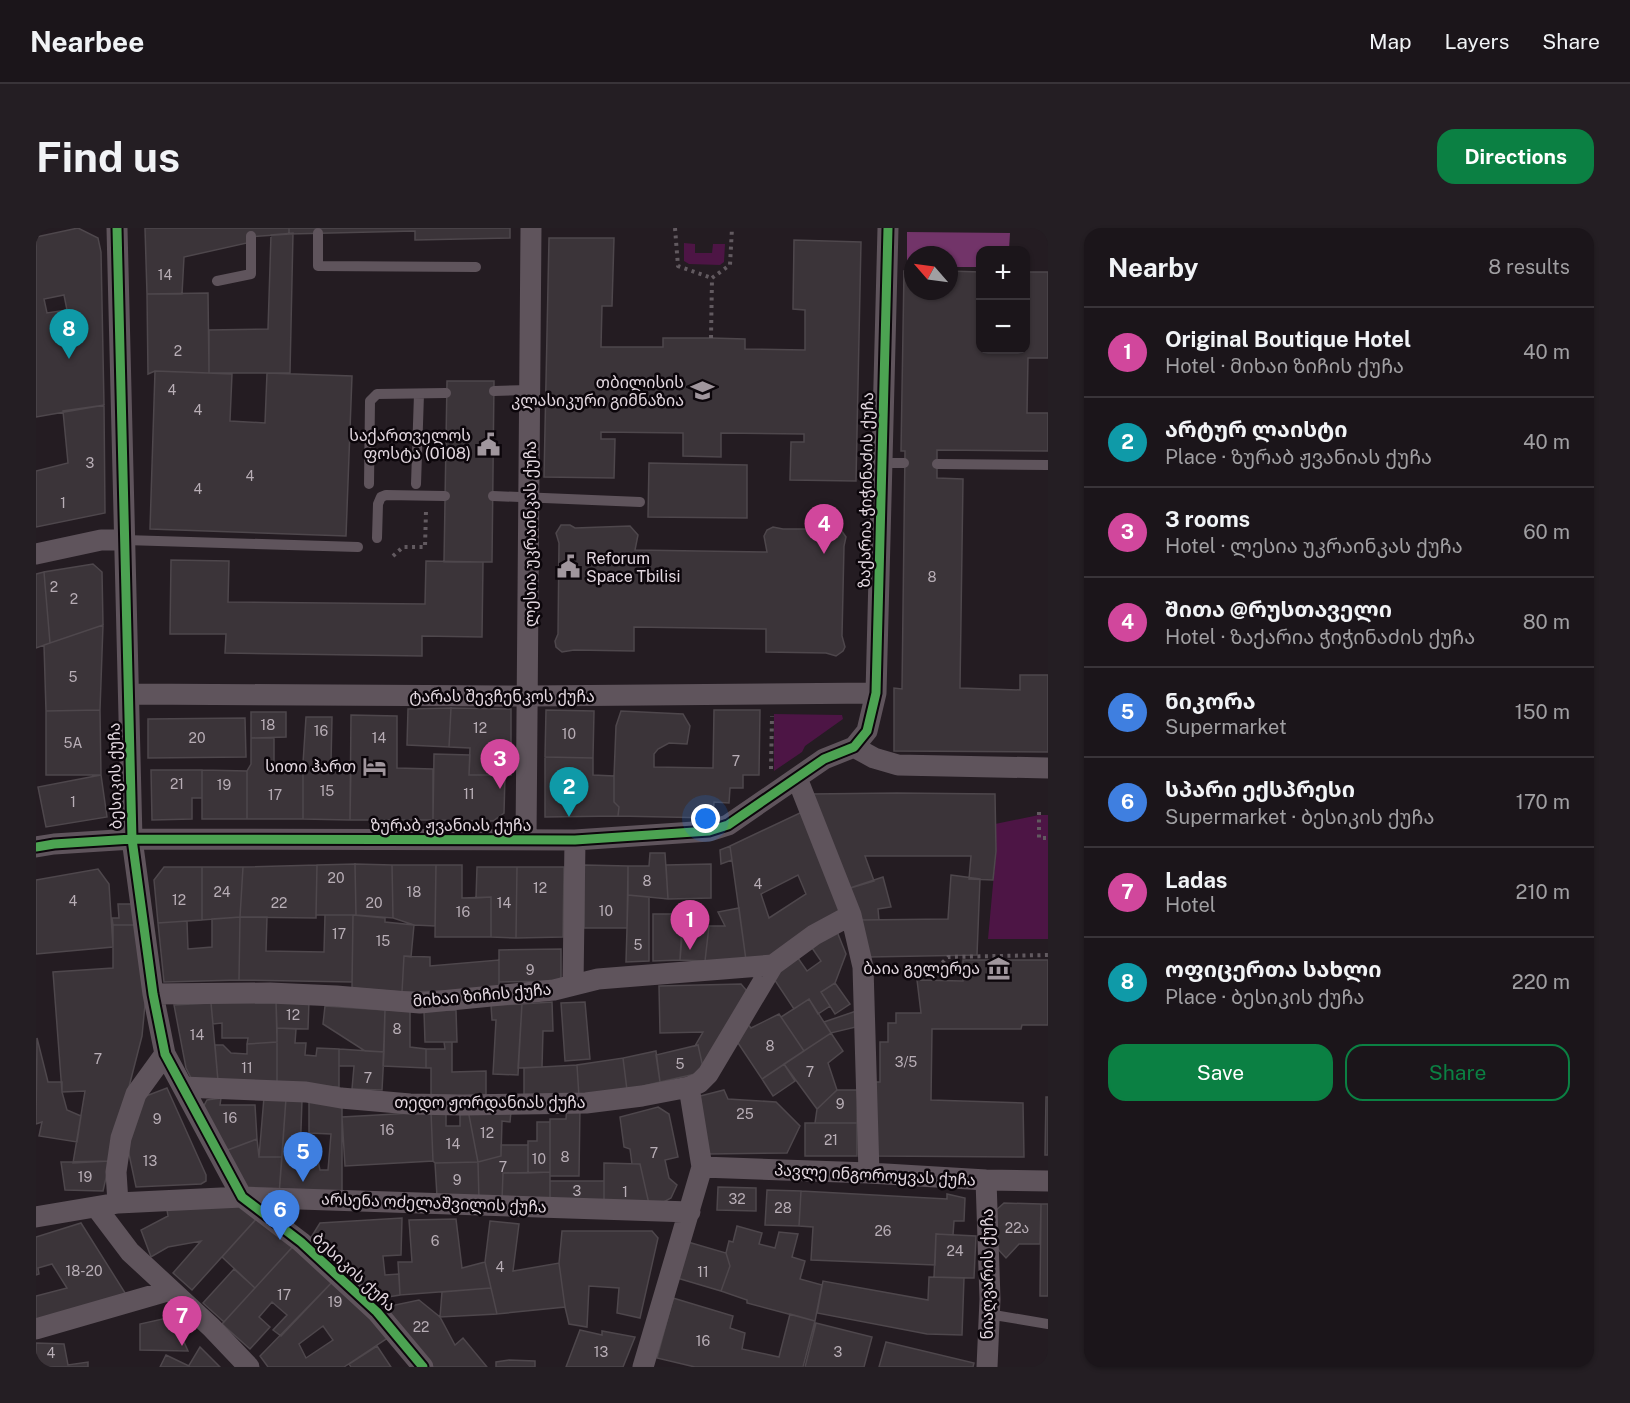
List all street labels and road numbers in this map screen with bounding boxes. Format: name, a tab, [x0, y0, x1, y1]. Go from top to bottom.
street label: ზაქარია ჭიჭინაძის ქუჩა	[855, 392, 877, 588]
street label: ლესია უკრაინკას ქუჩა	[521, 441, 541, 627]
street label: ტარას შევჩენკოს ქუჩა	[409, 687, 595, 706]
street label: ბესიკის ქუჩა	[105, 722, 125, 830]
street label: ზურაბ ჟვანიას ქუჩა	[371, 816, 531, 835]
street label: მიხაი ზიჩის ქუჩა	[412, 979, 552, 1011]
street label: თედო ჟორდანიას ქუჩა	[394, 1093, 586, 1113]
street label: პავლე ინგოროყვას ქუჩა	[774, 1160, 976, 1191]
street label: არსენა ოძელაშვილის ქუჩა	[321, 1190, 547, 1217]
street label: ნიაღვარის ქუჩა	[978, 1208, 997, 1340]
street label: ბესიკის ქუჩა	[308, 1229, 400, 1315]

